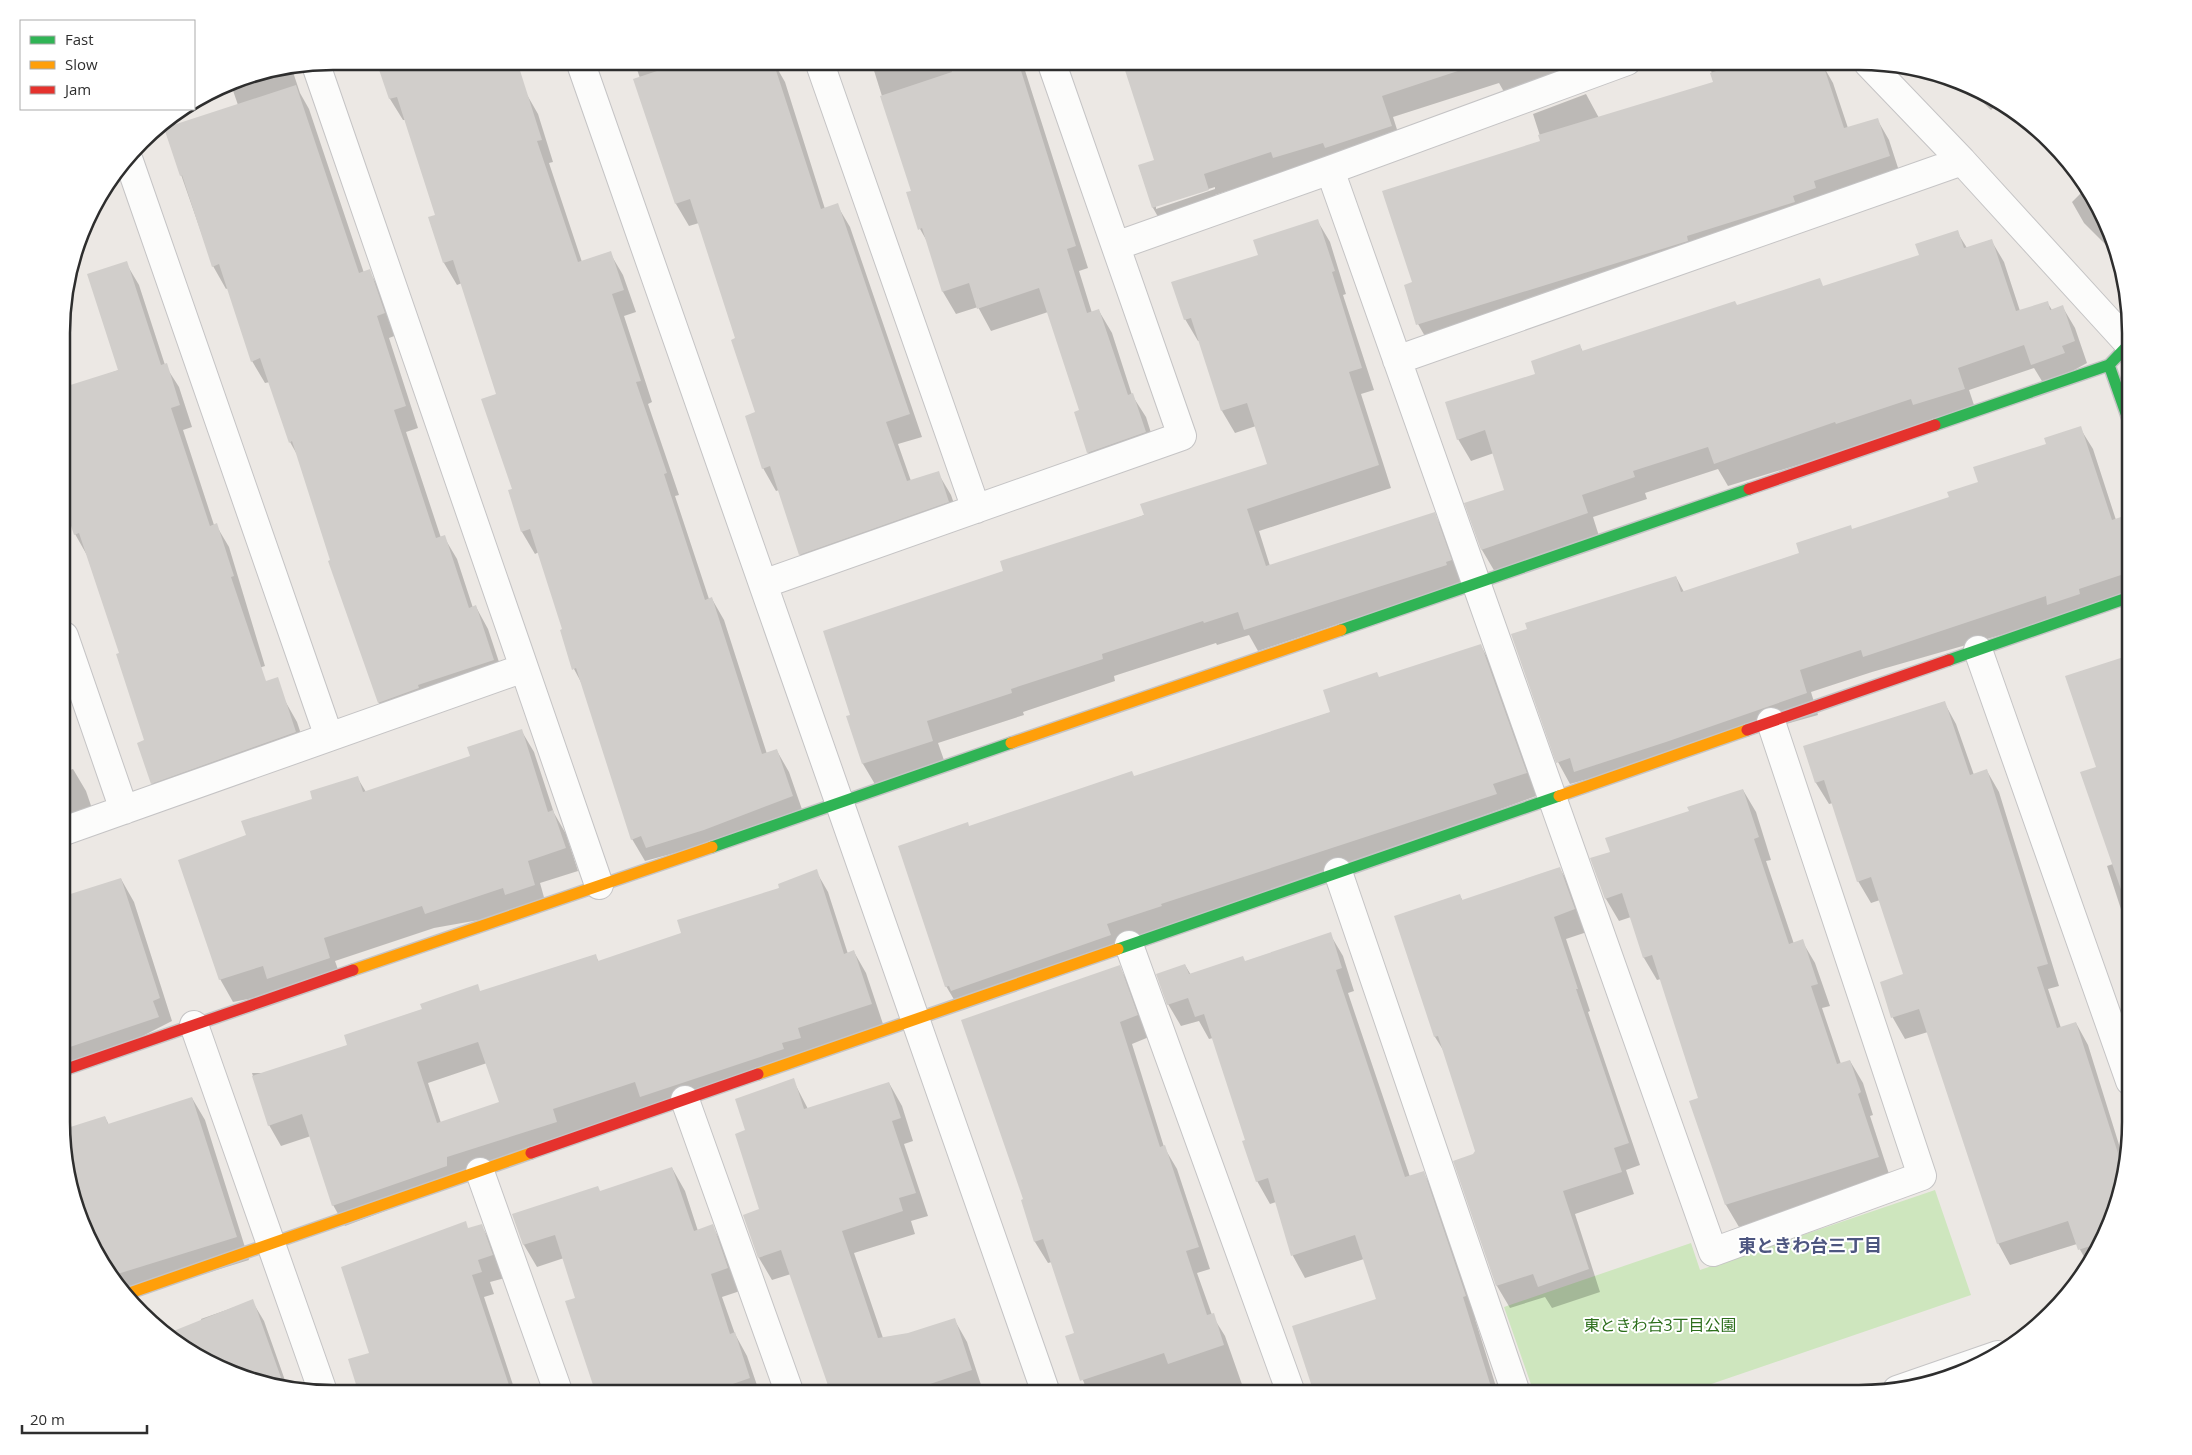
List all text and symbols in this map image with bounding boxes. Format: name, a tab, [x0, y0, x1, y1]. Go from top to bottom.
legend	[20, 20, 195, 110]
text: Fast	[65, 29, 94, 49]
text: Slow	[65, 54, 98, 74]
text: Jam	[63, 79, 91, 99]
district label: 東ときわ台三丁目	[1738, 1233, 1882, 1257]
park label: 東ときわ台3丁目公園	[1583, 1314, 1737, 1336]
scale bar	[22, 1402, 148, 1434]
text: 20 m	[30, 1409, 65, 1429]

